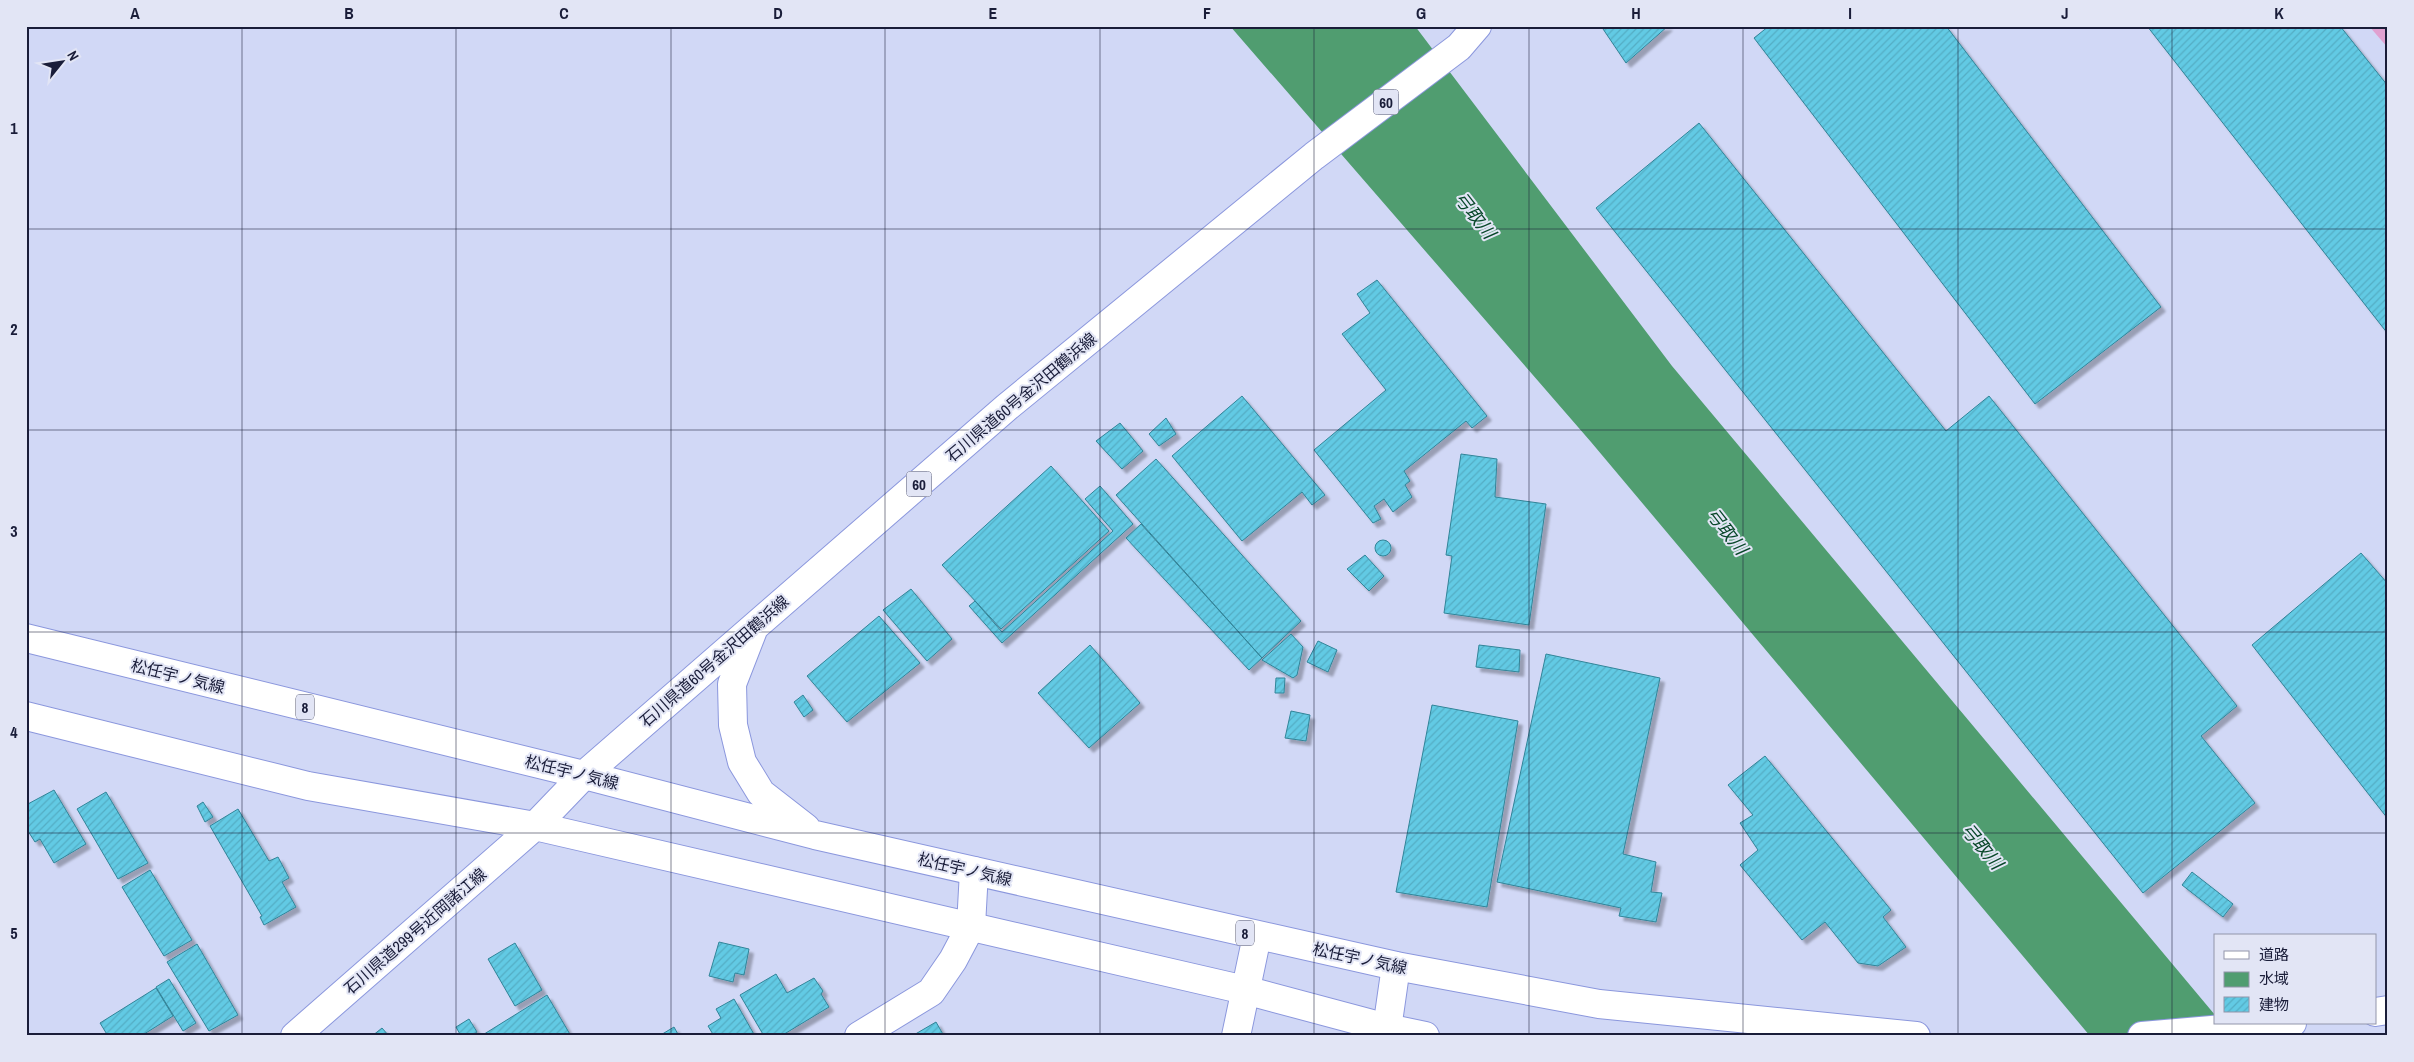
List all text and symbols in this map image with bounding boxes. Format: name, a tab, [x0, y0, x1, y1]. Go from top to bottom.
text: A	[130, 2, 140, 24]
text: B	[344, 2, 354, 24]
text: C	[559, 2, 569, 24]
text: D	[773, 2, 783, 24]
text: E	[989, 2, 998, 24]
text: F	[1203, 2, 1211, 24]
text: G	[1416, 2, 1426, 24]
text: H	[1631, 2, 1641, 24]
text: I	[1848, 2, 1852, 24]
text: J	[2061, 2, 2069, 24]
text: K	[2274, 2, 2284, 24]
north arrow	[38, 38, 88, 88]
text: N	[63, 47, 83, 64]
road number: 60	[1374, 90, 1398, 114]
text: 1	[10, 117, 18, 139]
water label: 弓取川	[1449, 186, 1503, 246]
text: 2	[10, 318, 18, 340]
street label: 石川県道60号金沢田鶴浜線	[941, 327, 1101, 467]
road number: 60	[906, 472, 932, 496]
water label: 弓取川	[1701, 502, 1755, 562]
text: 3	[10, 520, 18, 542]
street label: 石川県道60号金沢田鶴浜線	[635, 590, 793, 732]
street label: 松任宇ノ気線	[129, 654, 227, 698]
road number: 8	[296, 694, 314, 720]
text: 4	[10, 721, 18, 743]
street label: 松任宇ノ気線	[523, 750, 621, 794]
water label: 弓取川	[1955, 817, 2010, 876]
street label: 松任宇ノ気線	[916, 847, 1014, 891]
street label: 石川県道299号近岡諸江線	[339, 863, 491, 999]
road number: 8	[1236, 920, 1254, 946]
text: 5	[10, 922, 18, 944]
legend	[2214, 934, 2376, 1024]
street label: 松任宇ノ気線	[1311, 937, 1409, 979]
text: 道路	[2259, 944, 2289, 965]
text: 水域	[2259, 968, 2289, 989]
text: 建物	[2259, 994, 2289, 1015]

